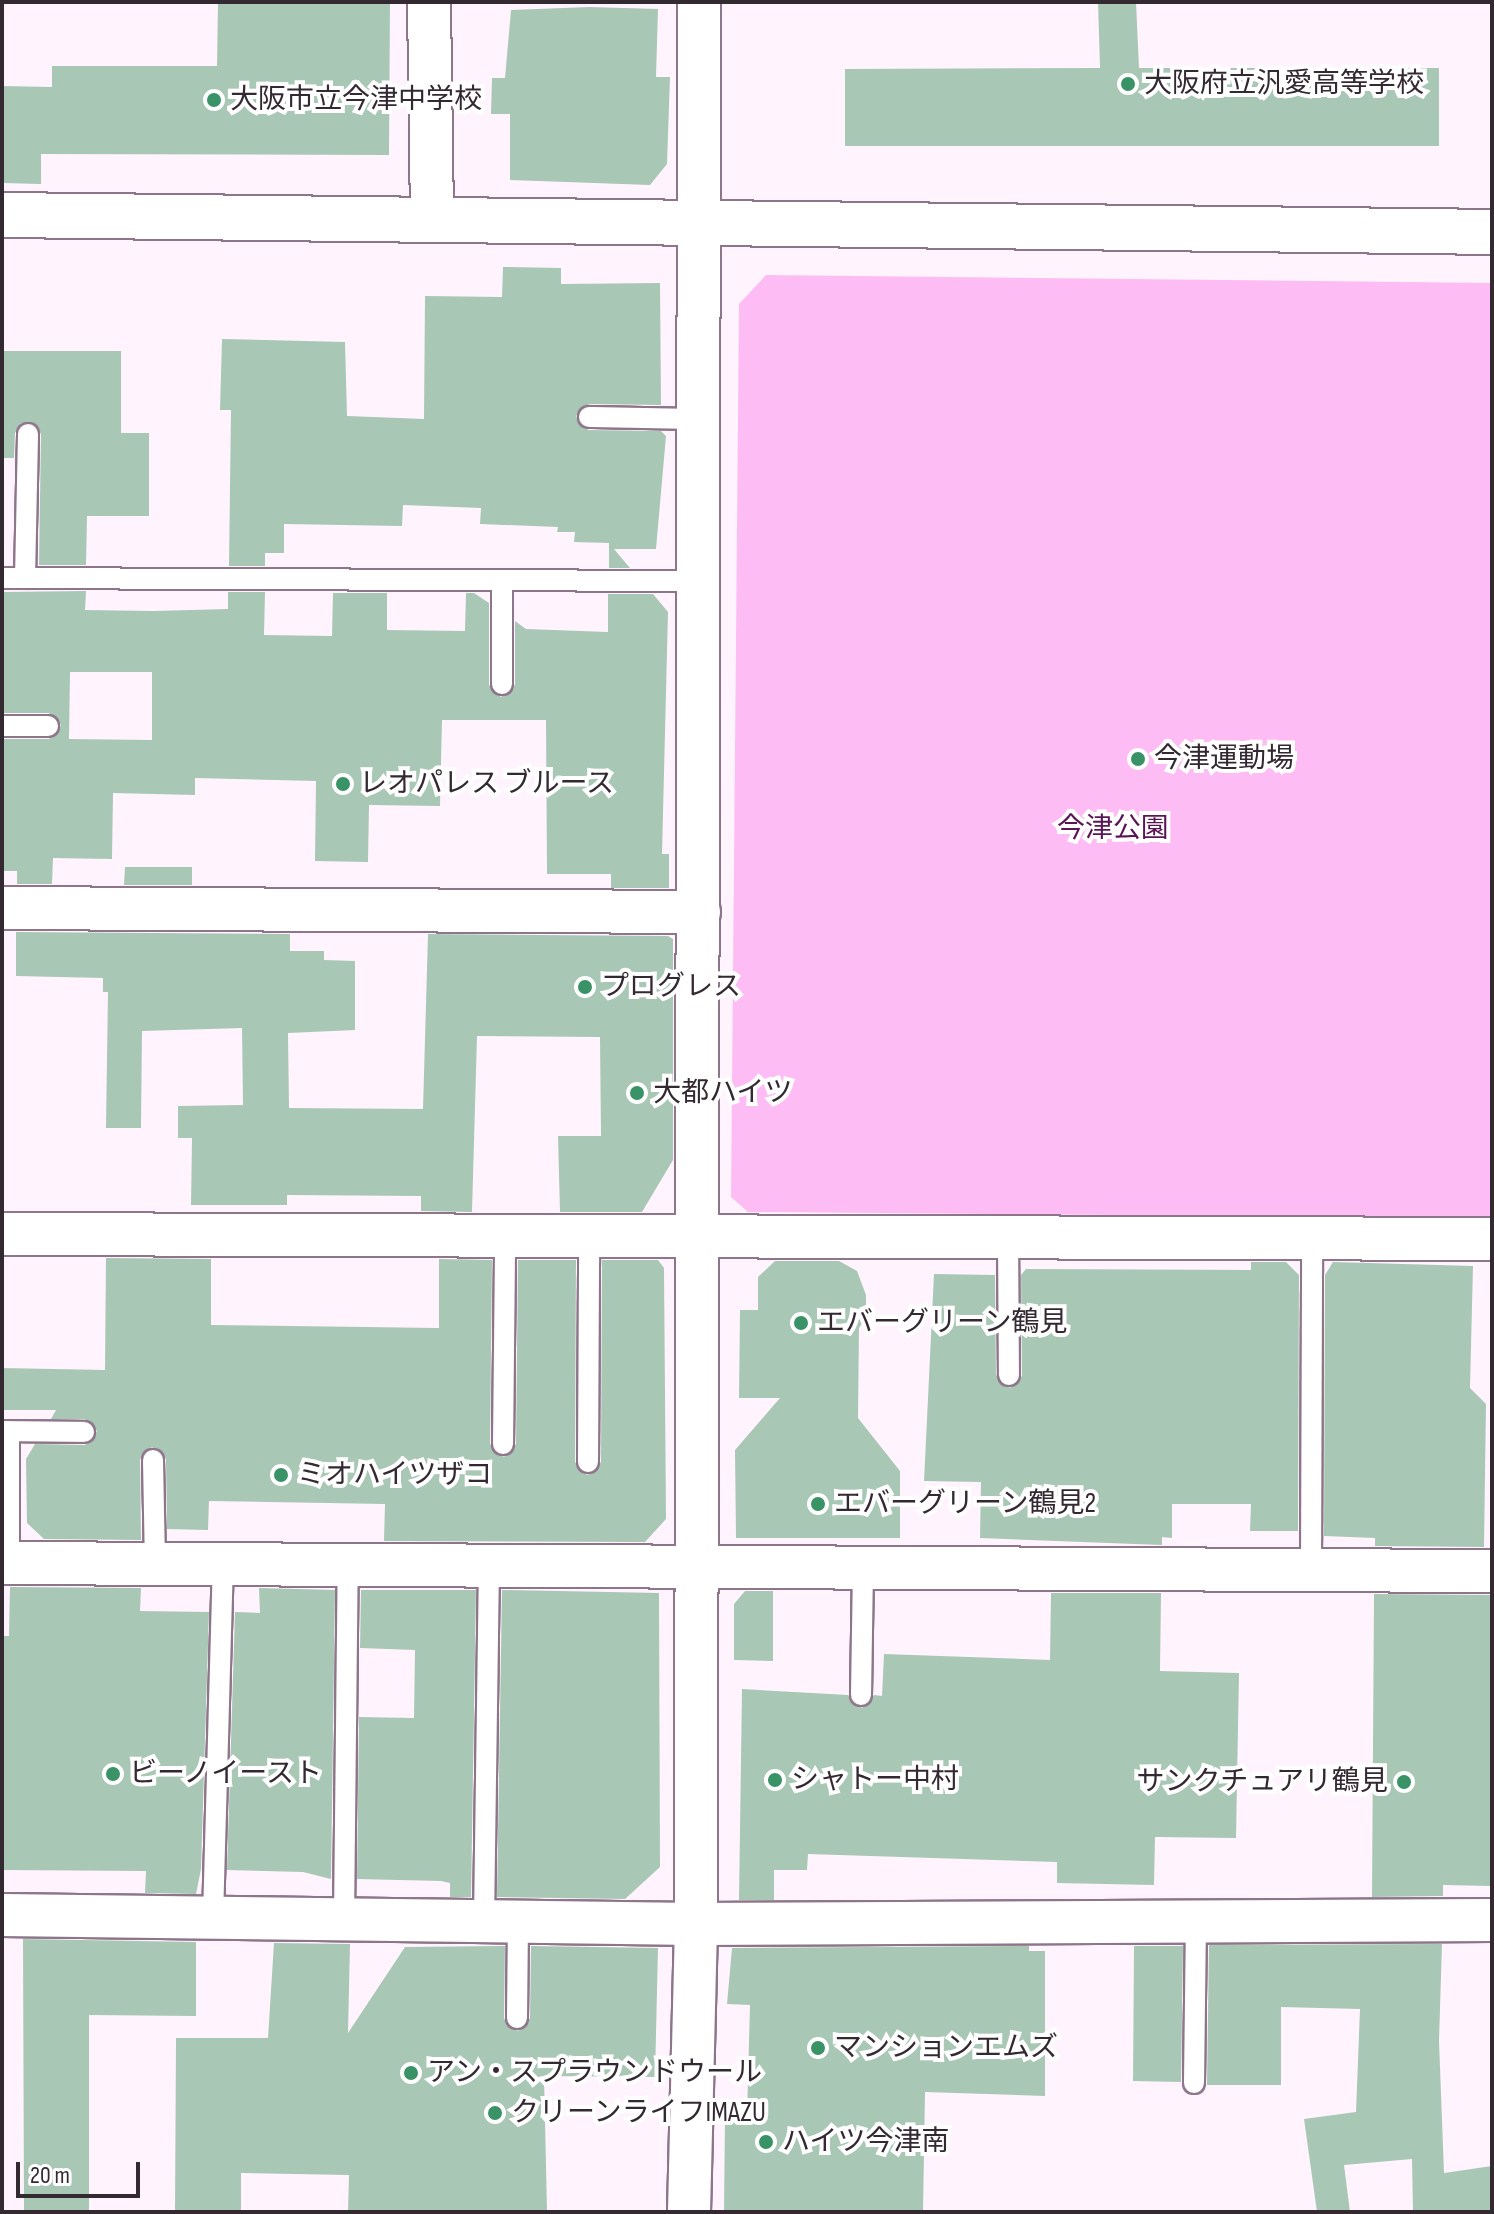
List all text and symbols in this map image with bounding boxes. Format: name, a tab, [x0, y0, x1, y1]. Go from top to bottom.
place label: 大阪府立汎愛高等学校	[1144, 67, 1424, 101]
marker: 大阪府立汎愛高等学校	[1119, 75, 1137, 93]
place label: 大阪市立今津中学校	[230, 83, 482, 117]
marker: 大阪市立今津中学校	[205, 91, 223, 109]
place label: 今津運動場	[1154, 742, 1294, 776]
marker: 今津運動場	[1129, 750, 1147, 768]
place label: レオパレス ブルース	[359, 767, 615, 801]
marker: レオパレス ブルース	[334, 775, 352, 793]
park label: 今津公園	[1057, 812, 1169, 846]
place label: プログレス	[601, 970, 741, 1004]
marker: プログレス	[576, 978, 594, 996]
place label: 大都ハイツ	[653, 1076, 793, 1110]
marker: 大都ハイツ	[628, 1084, 646, 1102]
place label: エバーグリーン鶴見	[817, 1306, 1069, 1340]
marker: エバーグリーン鶴見	[792, 1314, 810, 1332]
place label: ミオハイツザコ	[297, 1458, 493, 1492]
marker: ミオハイツザコ	[272, 1466, 290, 1484]
place label: エバーグリーン鶴見2	[834, 1487, 1098, 1521]
marker: エバーグリーン鶴見2	[809, 1495, 827, 1513]
place label: ビーノイースト	[129, 1757, 325, 1791]
place label: シャトー中村	[791, 1763, 959, 1797]
marker: ビーノイースト	[104, 1765, 122, 1783]
place label: サンクチュアリ鶴見	[1136, 1765, 1388, 1799]
marker: シャトー中村	[766, 1771, 784, 1789]
marker: サンクチュアリ鶴見	[1395, 1773, 1413, 1791]
place label: マンションエムズ	[834, 2031, 1058, 2065]
marker: マンションエムズ	[809, 2039, 827, 2057]
place label: アン・スプラウンドウール	[427, 2056, 763, 2090]
marker: アン・スプラウンドウール	[402, 2064, 420, 2082]
place label: クリーンライフIMAZU	[511, 2096, 767, 2130]
marker: クリーンライフIMAZU	[486, 2104, 504, 2122]
place label: ハイツ今津南	[782, 2125, 950, 2159]
marker: ハイツ今津南	[757, 2133, 775, 2151]
scale bar	[20, 2146, 144, 2196]
text: 20 m	[30, 2161, 70, 2190]

